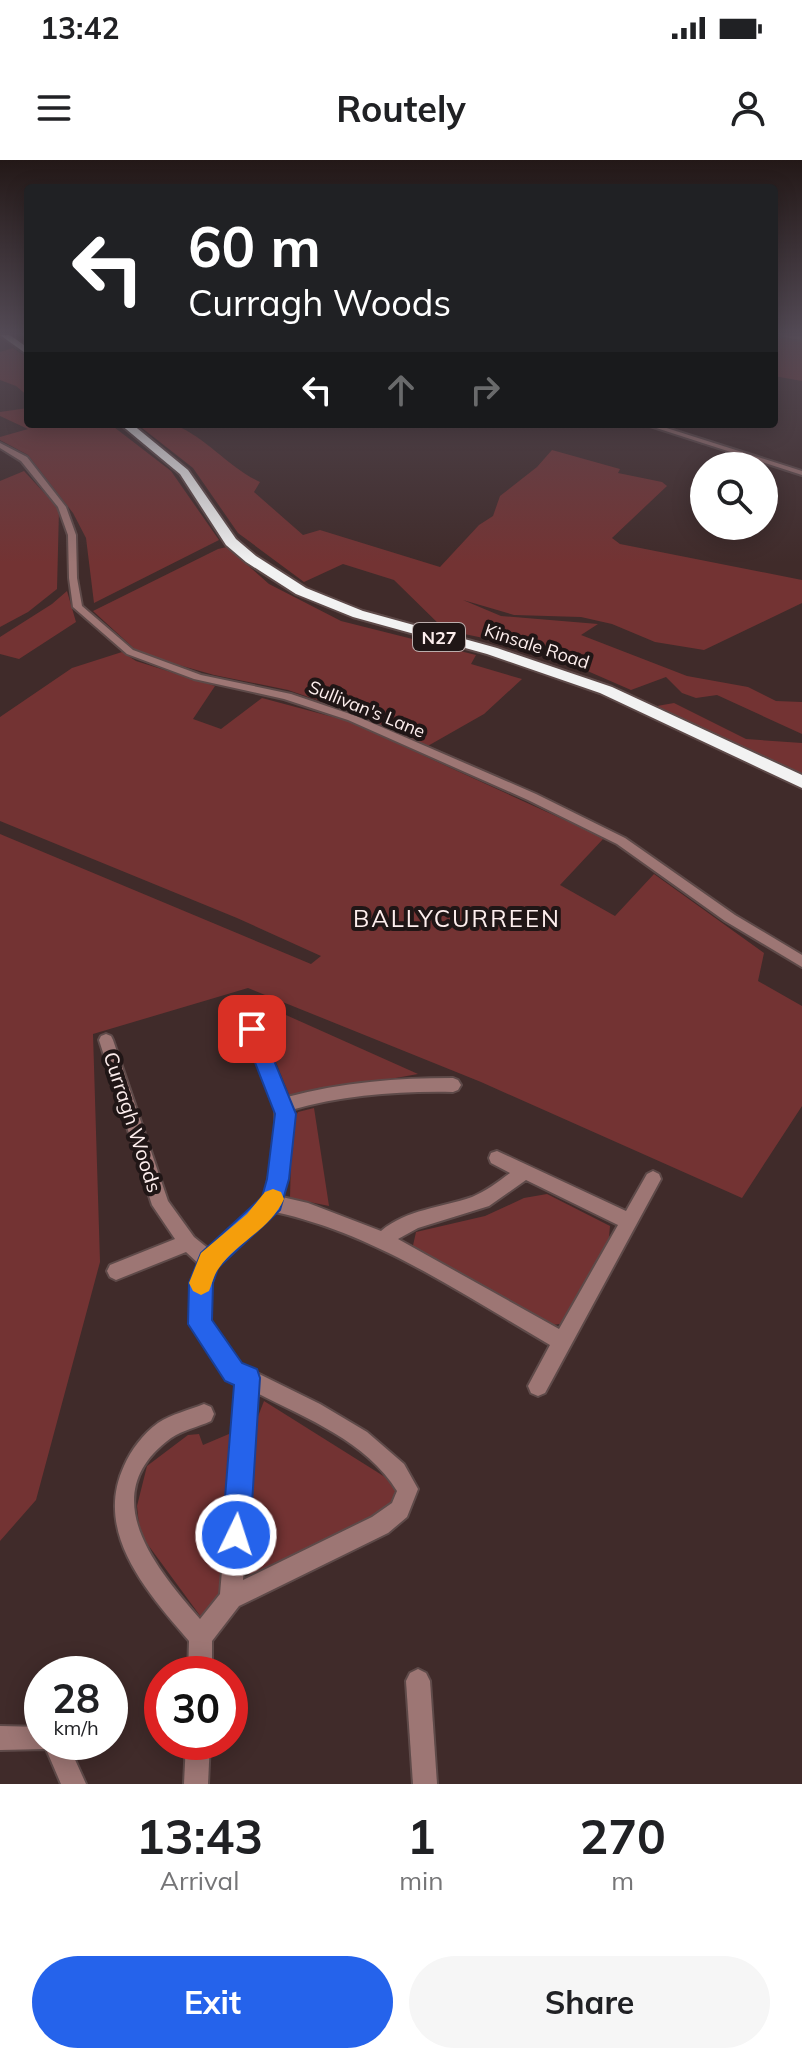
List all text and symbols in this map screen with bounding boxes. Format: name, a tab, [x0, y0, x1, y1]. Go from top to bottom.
text: 13:42	[40, 9, 119, 47]
icon: menu	[32, 86, 76, 130]
text: Routely	[336, 86, 466, 131]
icon: person	[726, 86, 770, 130]
text: 60 m	[188, 211, 321, 281]
icon: left	[56, 216, 160, 320]
text: Curragh Woods	[188, 280, 451, 325]
icon: left	[295, 368, 339, 412]
icon: ahead	[379, 368, 423, 412]
icon: right	[463, 368, 507, 412]
map controls	[690, 452, 778, 540]
button: search	[690, 452, 778, 540]
street label: Kinsale Road	[482, 618, 592, 674]
road number: N27	[413, 623, 465, 651]
street label: Sullivan's Lane	[305, 675, 429, 743]
district label: BALLYCURREEN	[353, 903, 561, 933]
pin	[218, 995, 286, 1063]
icon: arrive	[230, 1007, 274, 1051]
street label: Curragh Woods	[99, 1049, 167, 1195]
position arrow	[194, 1493, 278, 1577]
speed limit sign: 30	[144, 1656, 248, 1760]
text: 28	[52, 1673, 100, 1723]
text: km/h	[53, 1715, 99, 1740]
text: 13:43	[136, 1806, 263, 1866]
text: 1	[407, 1806, 436, 1866]
text: 270	[580, 1806, 666, 1866]
text: Arrival	[160, 1864, 239, 1897]
text: min	[399, 1864, 443, 1897]
text: m	[611, 1864, 634, 1897]
button: Exit	[32, 1956, 393, 2048]
button: Share	[409, 1956, 770, 2048]

